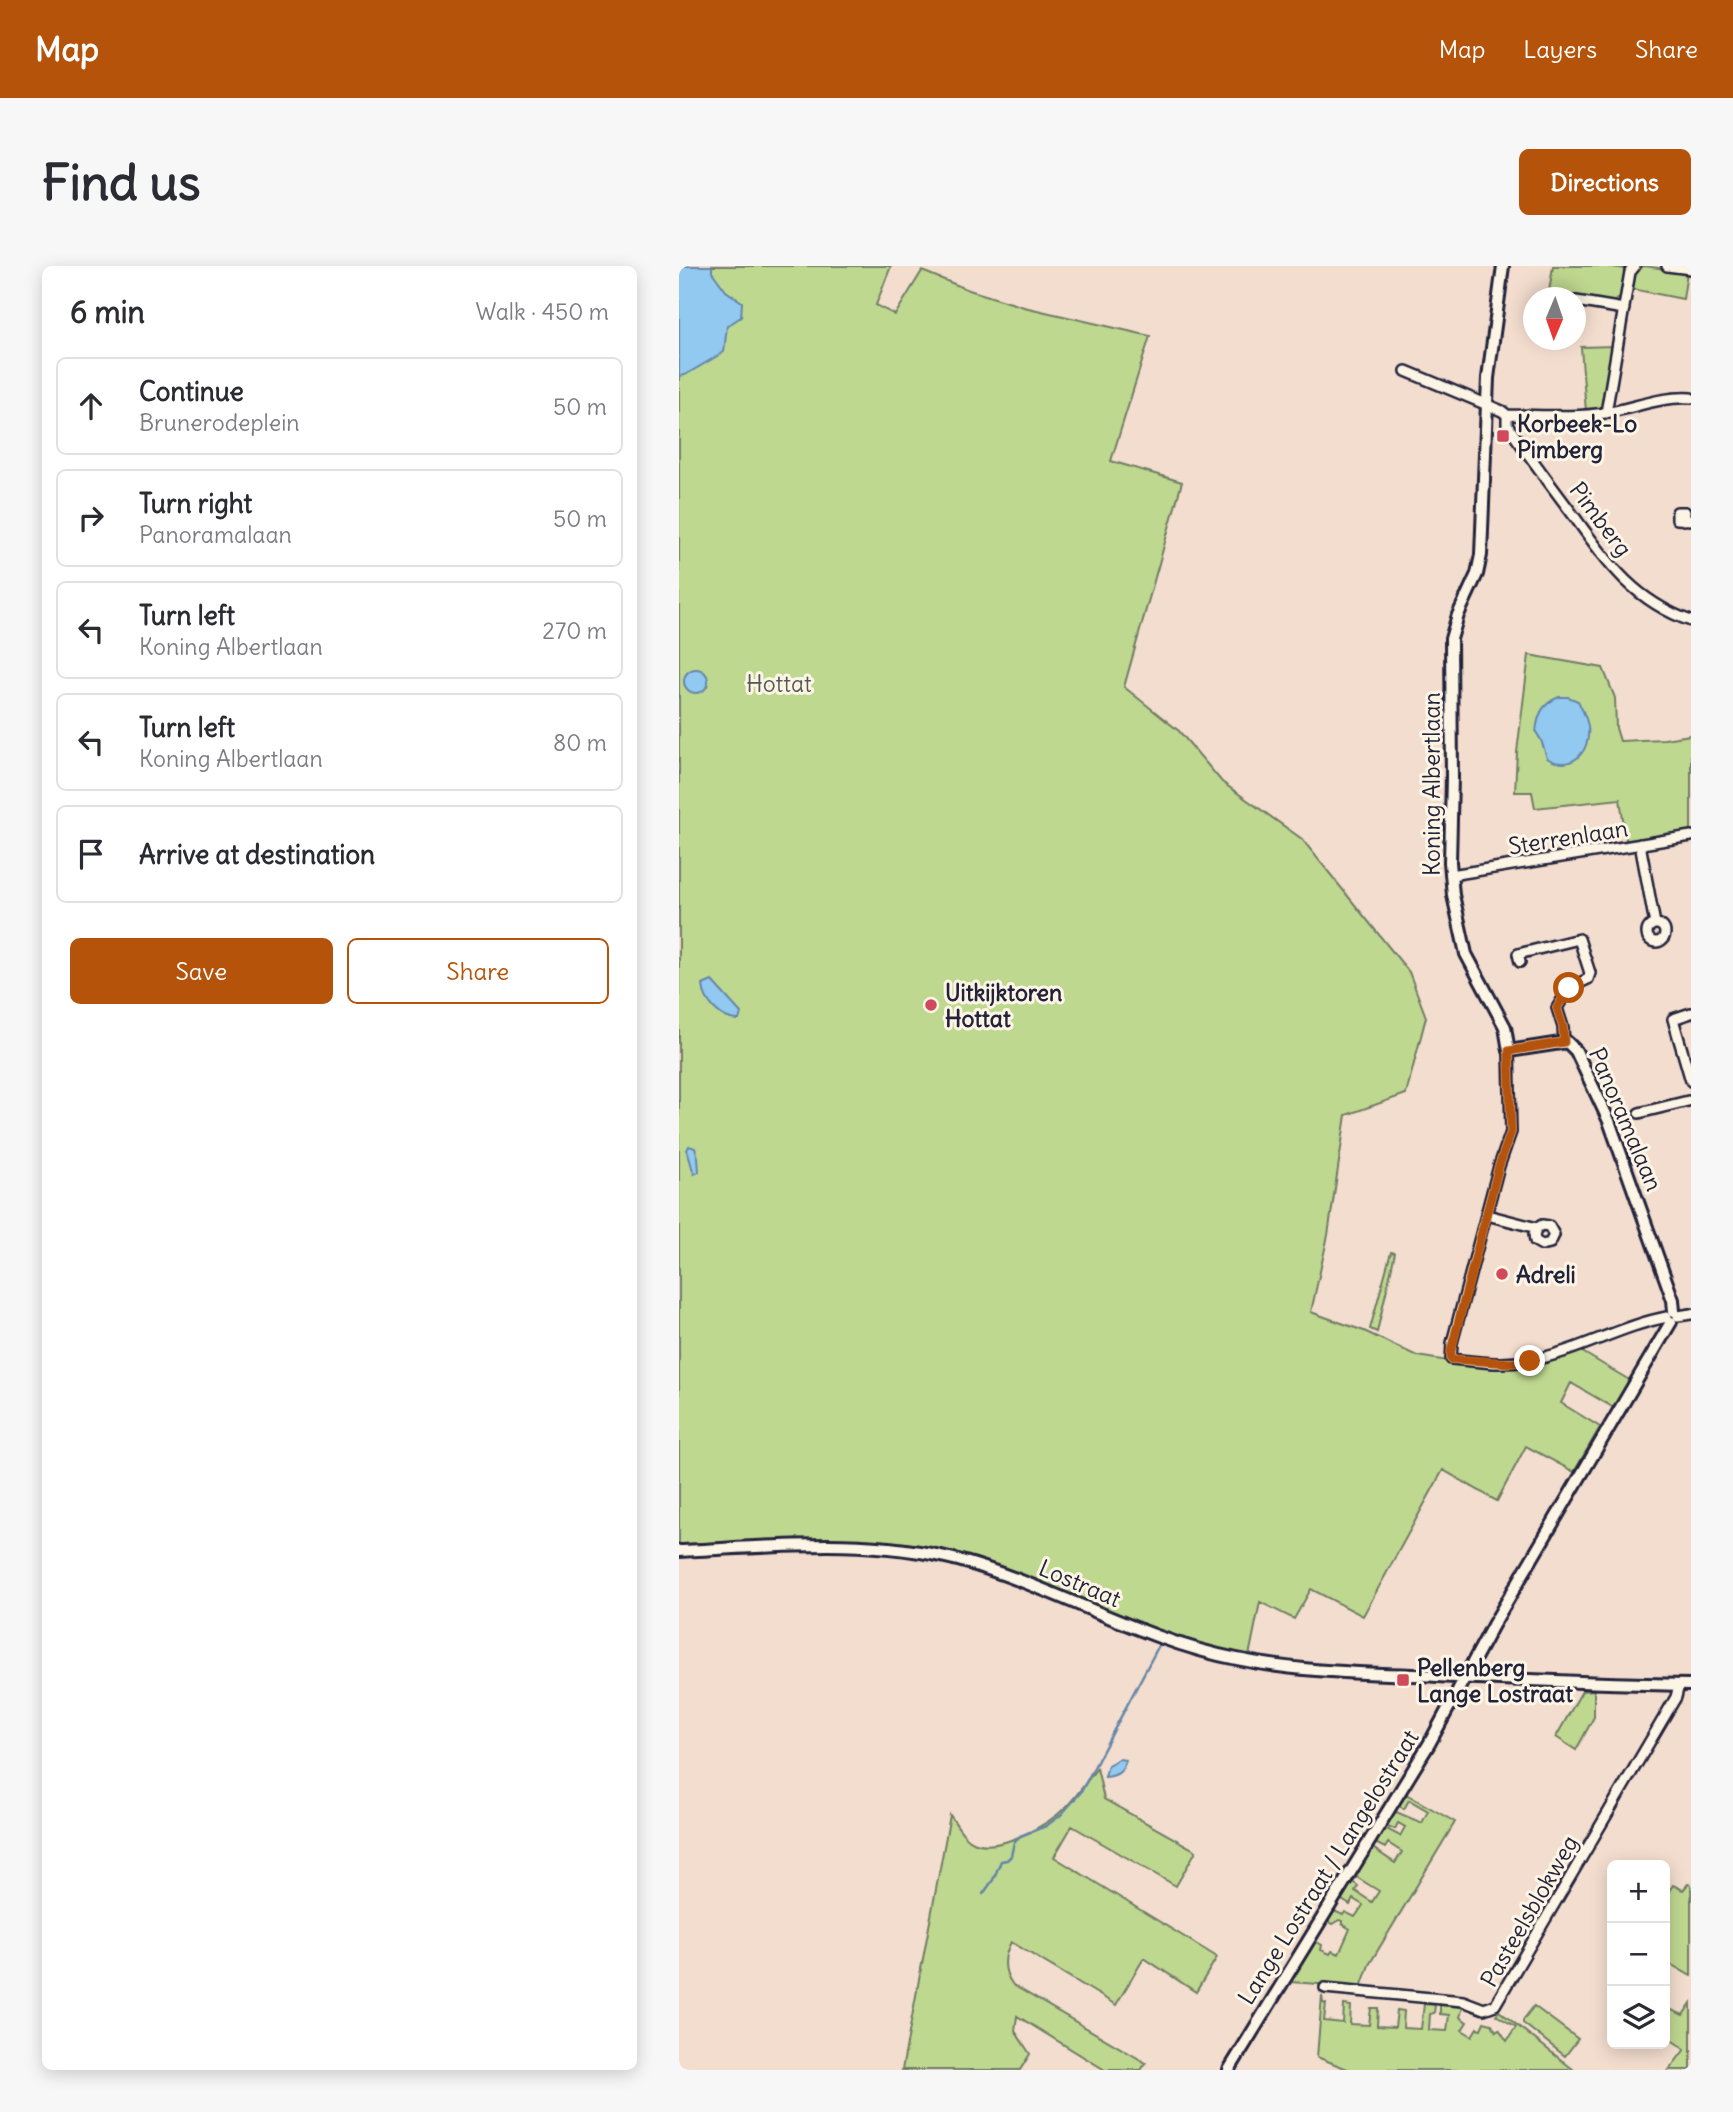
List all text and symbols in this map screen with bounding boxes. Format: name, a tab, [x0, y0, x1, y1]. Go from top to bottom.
text: Map	[35, 28, 99, 70]
text: Map	[1439, 34, 1485, 64]
text: Layers	[1523, 34, 1597, 64]
text: Share	[1635, 34, 1698, 64]
button: Directions	[1519, 149, 1691, 215]
text: Find us	[42, 152, 200, 213]
north arrow	[1523, 287, 1586, 350]
text: 6 min	[70, 293, 145, 331]
text: Walk · 450 m	[475, 297, 609, 326]
text: Continue	[139, 375, 244, 408]
icon: ahead	[72, 387, 110, 425]
text: 50 m	[553, 392, 607, 421]
text: Brunerodeplein	[139, 408, 300, 437]
place label: Korbeek-Lo Pimberg	[1517, 409, 1637, 464]
marker: Korbeek-Lo Pimberg	[1495, 428, 1511, 444]
street label: Pimberg	[1563, 476, 1639, 562]
text: Turn right	[139, 487, 252, 520]
icon: right	[72, 499, 110, 537]
text: 50 m	[553, 504, 607, 533]
text: Panoramalaan	[139, 520, 292, 549]
text: Turn left	[139, 599, 235, 632]
icon: left	[72, 611, 110, 649]
text: 270 m	[542, 616, 607, 645]
text: Koning Albertlaan	[139, 632, 323, 661]
park label: Hottat	[746, 669, 812, 698]
street label: Koning Albertlaan	[1417, 692, 1446, 876]
text: Turn left	[139, 711, 235, 744]
icon: left	[72, 723, 110, 761]
text: 80 m	[553, 728, 607, 757]
text: Koning Albertlaan	[139, 744, 323, 773]
street label: Sterrenlaan	[1506, 813, 1630, 861]
icon: arrive	[72, 835, 110, 873]
text: Arrive at destination	[139, 838, 375, 871]
button: Save	[70, 938, 333, 1004]
button: Share	[347, 938, 609, 1004]
route start	[1553, 972, 1584, 1003]
place label: Uitkijktoren Hottat	[945, 978, 1062, 1033]
marker: Uitkijktoren Hottat	[923, 997, 939, 1013]
street label: Panoramalaan	[1583, 1043, 1669, 1195]
place label: Adreli	[1516, 1260, 1576, 1289]
marker: Adreli	[1494, 1266, 1510, 1282]
route end	[1514, 1345, 1545, 1376]
street label: Lostraat	[1035, 1553, 1126, 1613]
place label: Pellenberg Lange Lostraat	[1417, 1653, 1573, 1708]
marker: Pellenberg Lange Lostraat	[1395, 1672, 1411, 1688]
street label: Lange Lostraat / Langelostraat	[1231, 1724, 1425, 2010]
street label: Pasteelsblokweg	[1474, 1830, 1584, 1992]
map controls	[1607, 1860, 1670, 2049]
button: +	[1607, 1860, 1670, 1923]
button: −	[1607, 1923, 1670, 1986]
button: layers	[1607, 1986, 1670, 2049]

